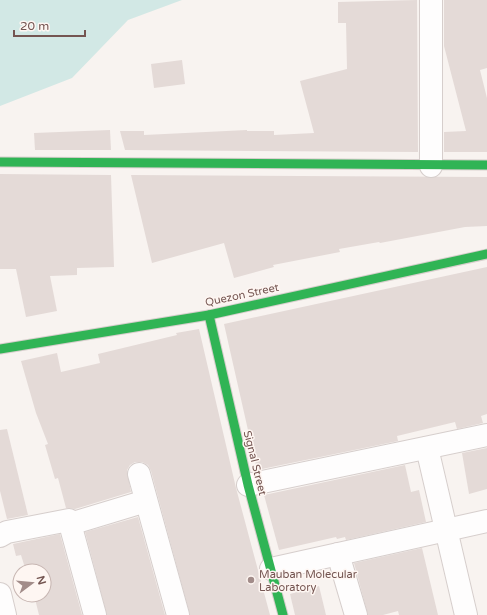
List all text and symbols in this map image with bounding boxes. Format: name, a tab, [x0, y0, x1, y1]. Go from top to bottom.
scale bar	[14, 12, 85, 38]
text: 20 m	[20, 19, 49, 33]
street label: Quezon Street	[204, 281, 280, 309]
street label: Signal Street	[241, 429, 269, 497]
north arrow	[12, 563, 52, 603]
place label: Mauban Molecular Laboratory	[259, 568, 358, 594]
text: N	[34, 574, 49, 586]
marker: Mauban Molecular Laboratory	[246, 575, 256, 585]

